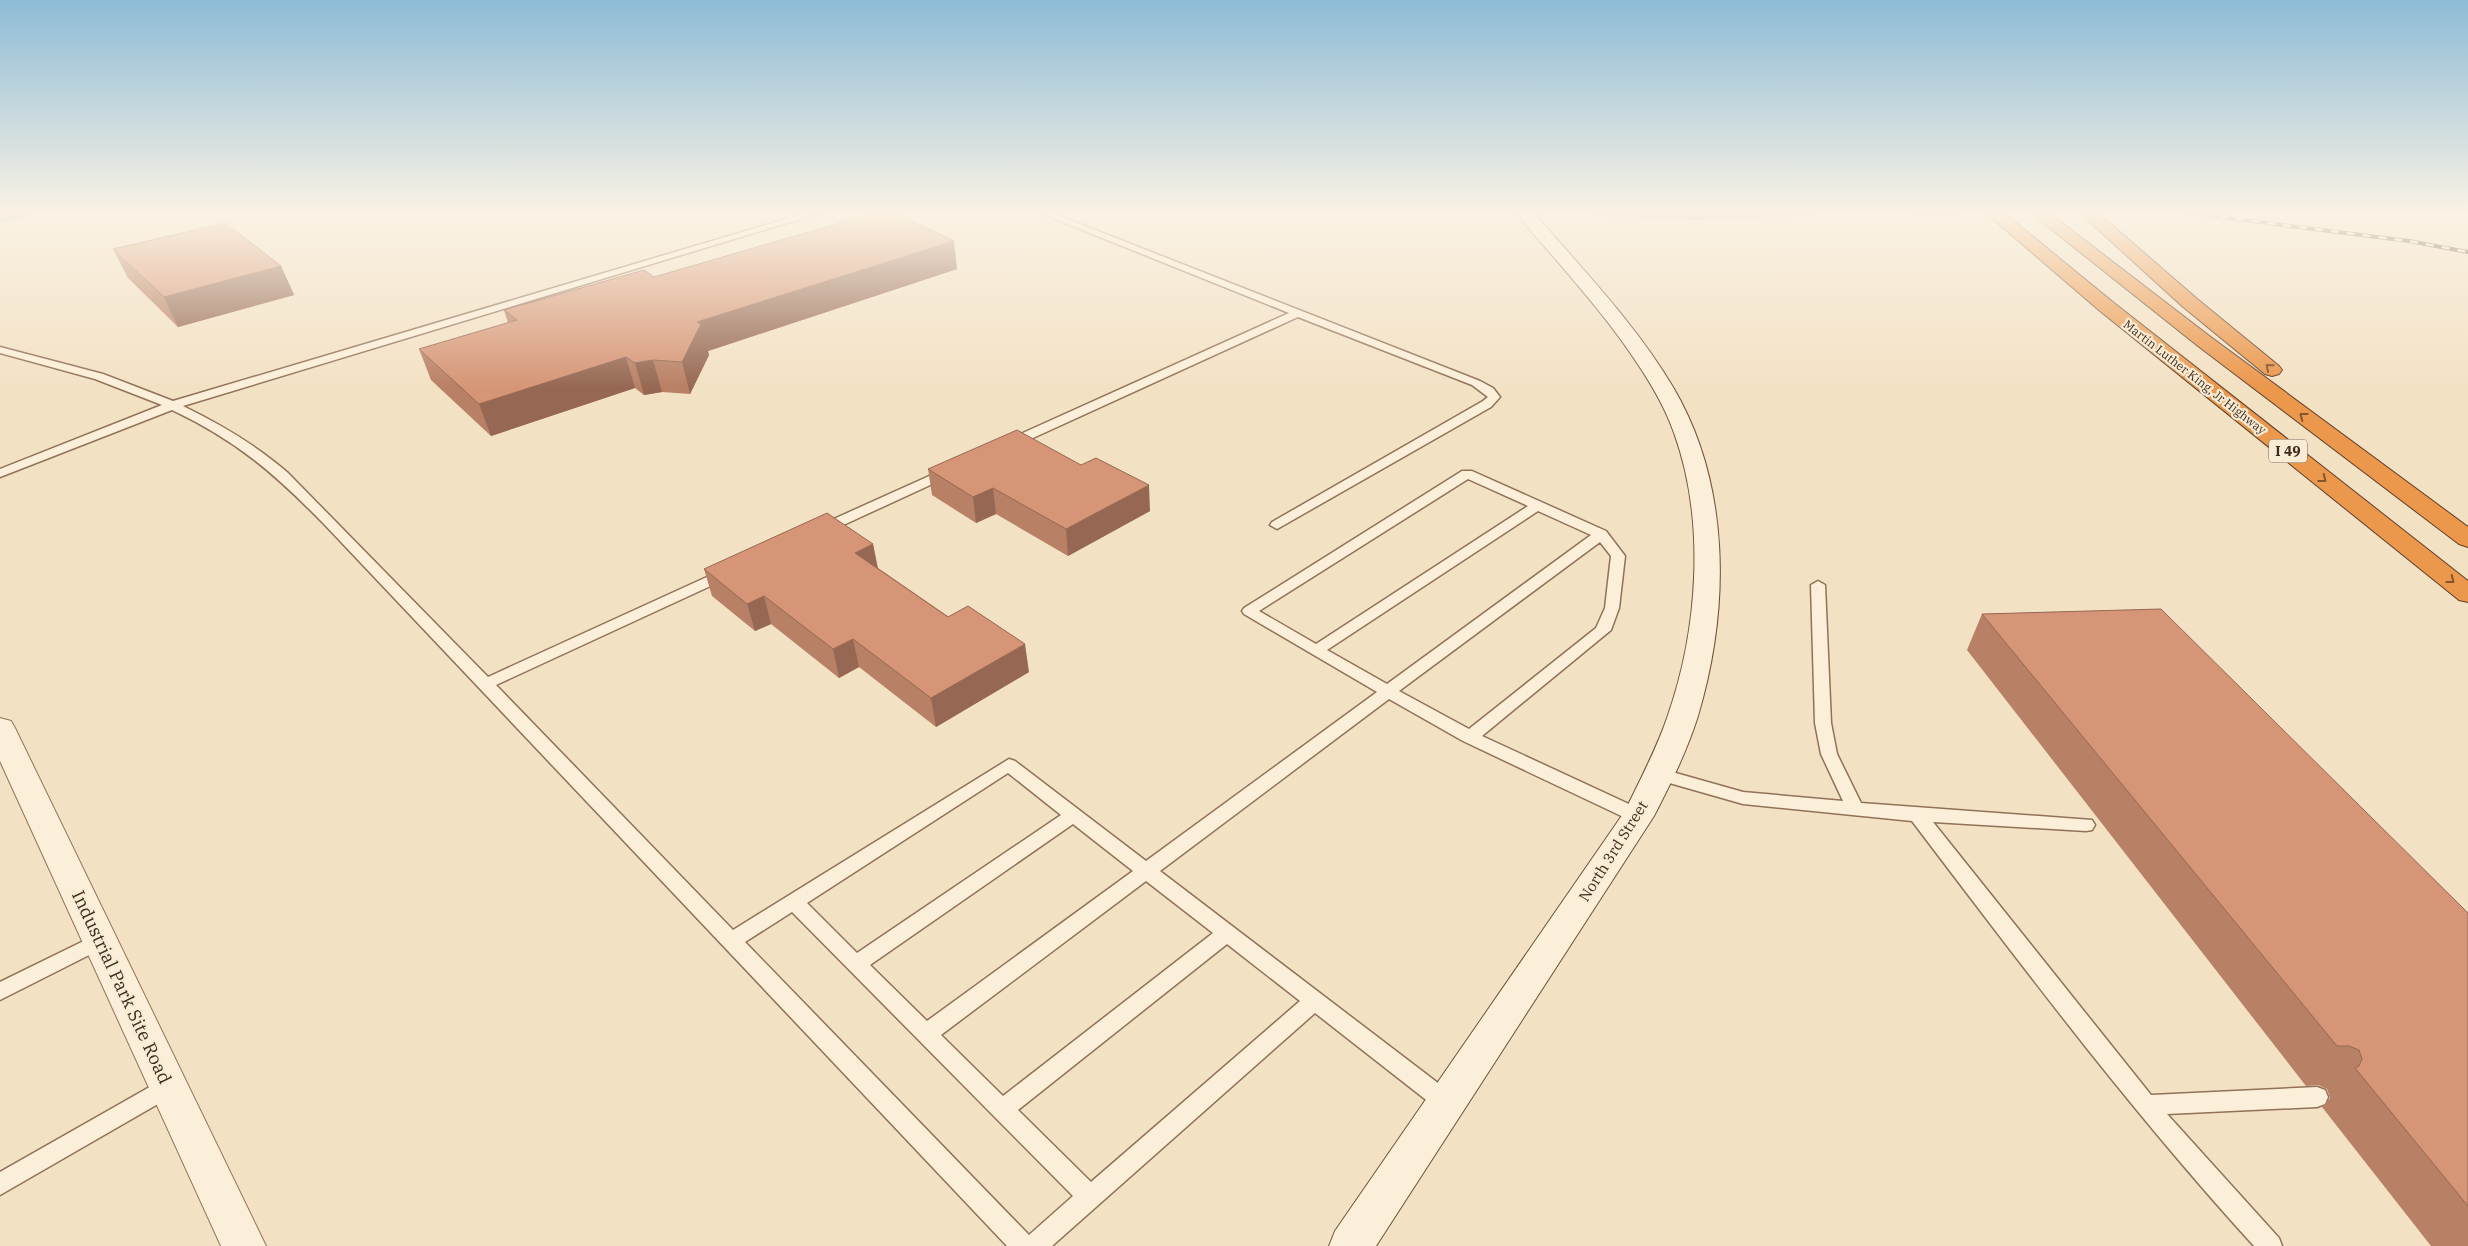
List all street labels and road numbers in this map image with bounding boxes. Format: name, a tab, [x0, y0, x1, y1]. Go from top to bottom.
street label: Martin Luther King, Jr Highway	[2121, 317, 2270, 438]
road number: I 49	[2269, 440, 2307, 462]
street label: North 3rd Street	[1574, 797, 1652, 905]
street label: Industrial Park Site Road	[67, 887, 177, 1087]

